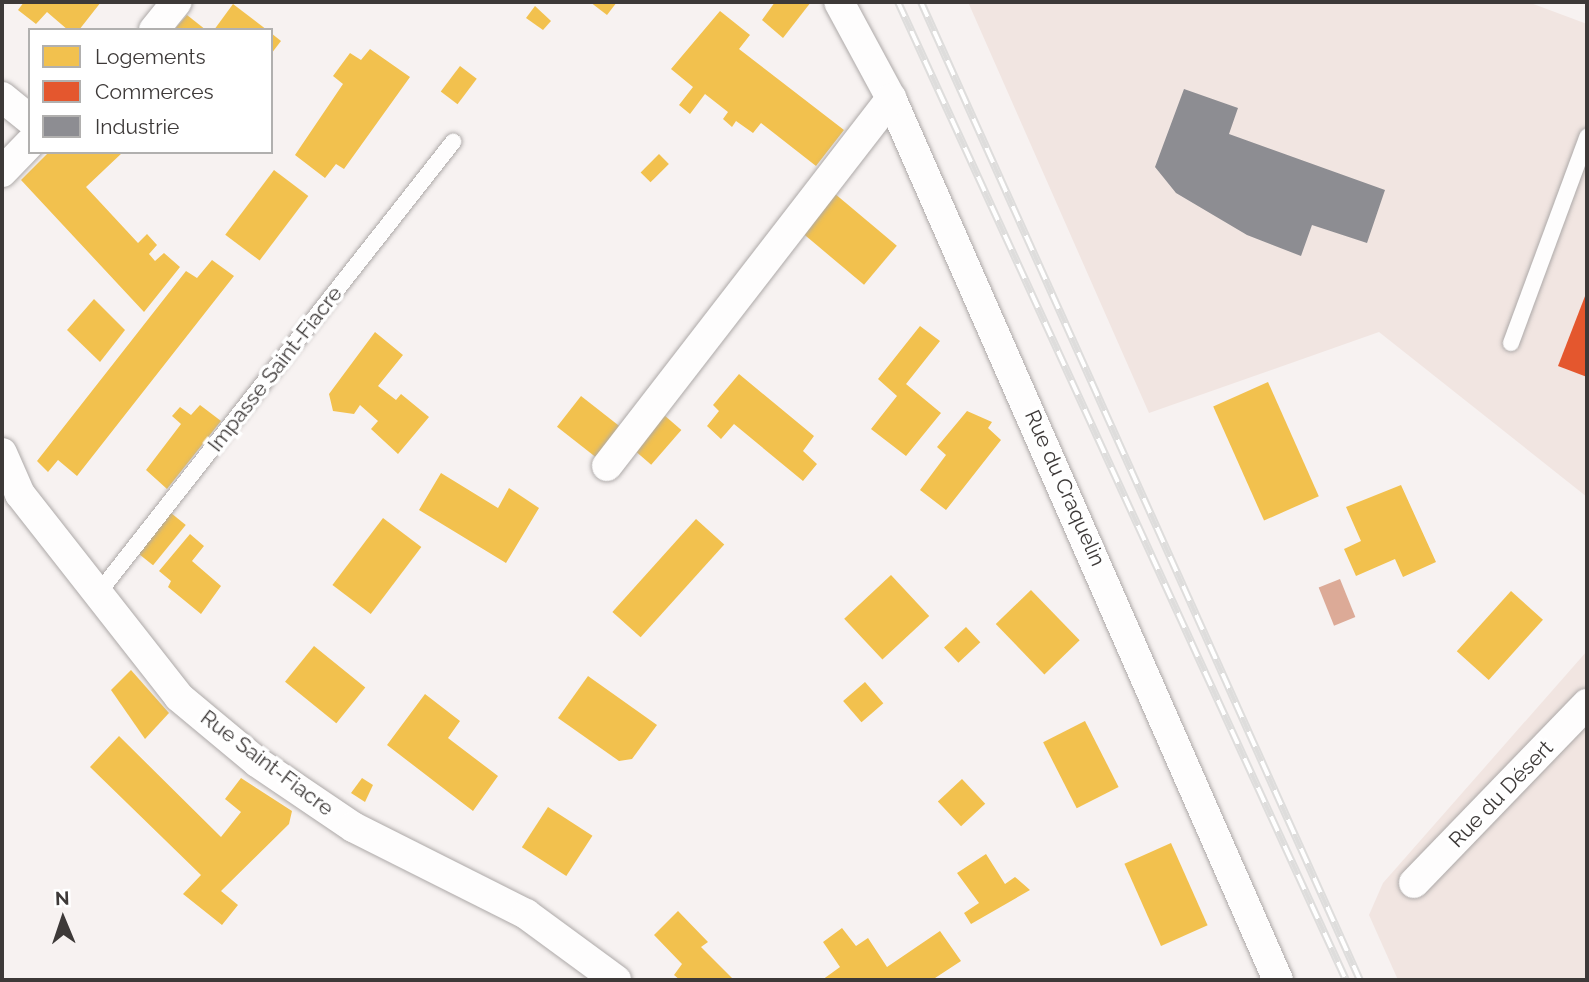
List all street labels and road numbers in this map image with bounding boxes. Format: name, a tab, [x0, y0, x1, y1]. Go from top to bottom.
street label: Impasse Saint-Fiacre	[203, 281, 347, 457]
street label: Rue du Craquelin	[1019, 406, 1111, 570]
street label: Rue Saint-Fiacre	[196, 705, 338, 821]
street label: Rue du Désert	[1444, 735, 1558, 853]

